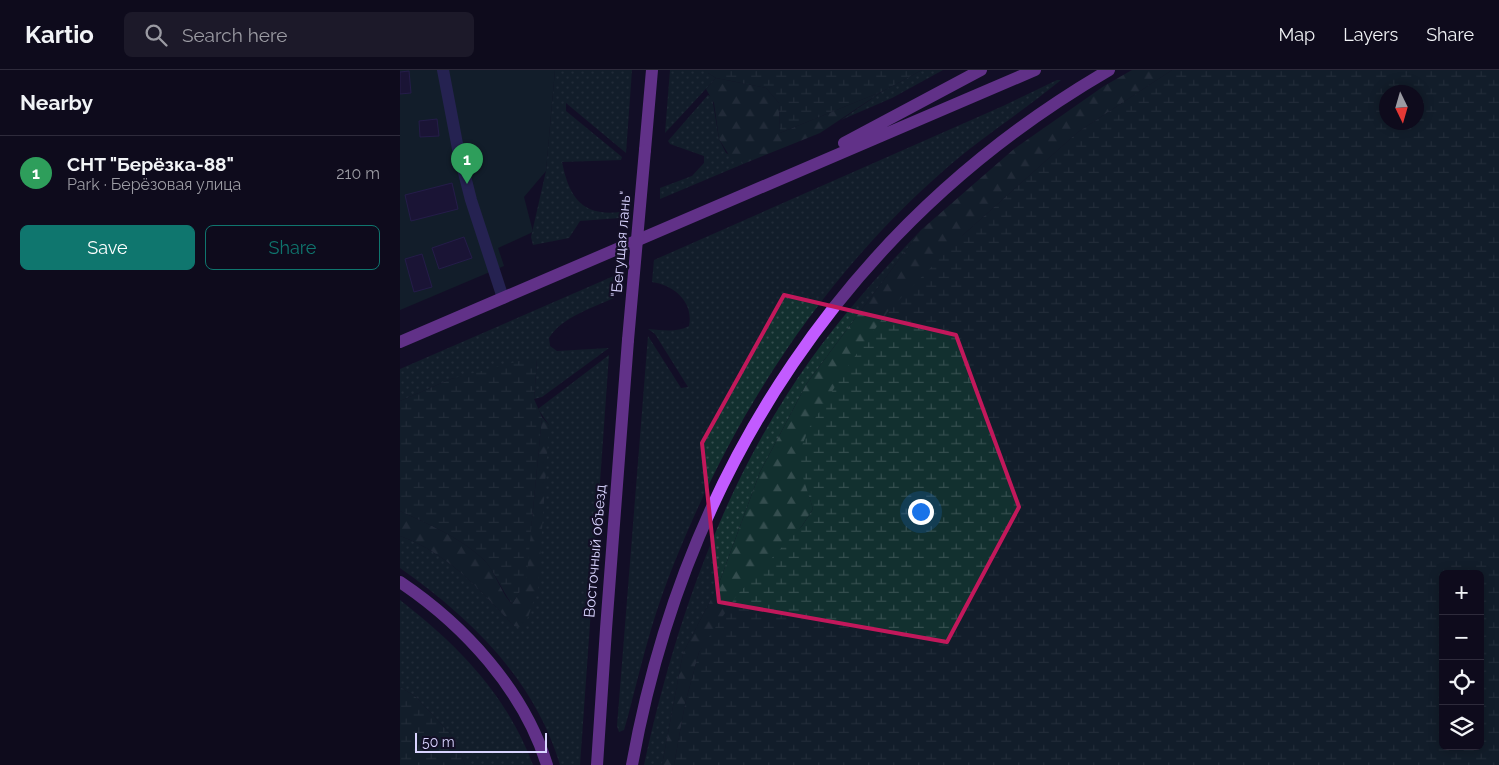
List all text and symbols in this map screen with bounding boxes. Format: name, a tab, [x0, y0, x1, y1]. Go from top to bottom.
search box	[124, 12, 474, 57]
text: Kartio	[25, 20, 94, 49]
icon: search	[142, 21, 170, 49]
text: Search here	[182, 24, 287, 46]
text: Map	[1279, 24, 1315, 45]
text: Layers	[1343, 24, 1398, 45]
text: Share	[1426, 24, 1474, 45]
north arrow	[1379, 85, 1424, 130]
text: Nearby	[20, 90, 93, 115]
pin: 1	[451, 143, 483, 184]
text: СНТ "Берёзка-88"	[67, 153, 234, 175]
text: 1	[32, 164, 40, 183]
text: 210 m	[336, 164, 380, 183]
text: Park · Берёзовая улица	[67, 175, 241, 194]
street label: "Бегущая лань"	[607, 190, 635, 298]
button: Save	[20, 225, 195, 270]
button: Share	[205, 225, 380, 270]
street label: Восточный объезд	[580, 483, 610, 618]
your location	[908, 499, 934, 525]
map controls	[1439, 570, 1484, 750]
button: +	[1439, 570, 1484, 615]
button: −	[1439, 615, 1484, 660]
button: locate	[1439, 660, 1484, 705]
button: layers	[1439, 705, 1484, 750]
scale bar	[415, 730, 548, 753]
text: 50 m	[422, 734, 455, 750]

